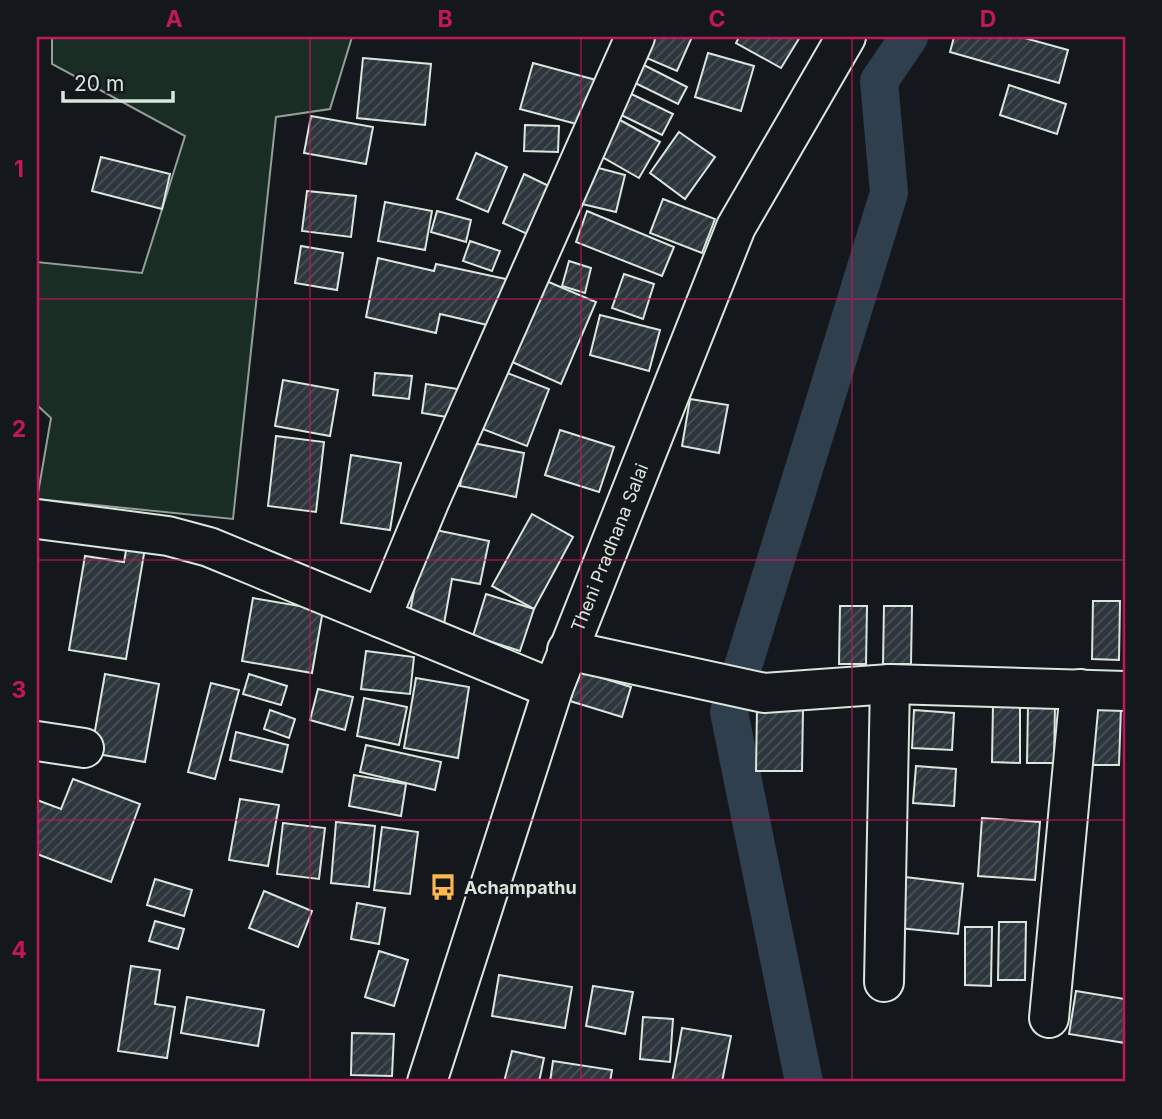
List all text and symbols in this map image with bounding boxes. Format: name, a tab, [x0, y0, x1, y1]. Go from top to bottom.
text: A	[165, 5, 183, 33]
text: B	[437, 5, 453, 33]
text: C	[708, 5, 726, 33]
text: D	[980, 5, 996, 33]
scale bar	[63, 60, 173, 104]
text: 20 m	[74, 71, 124, 96]
text: 1	[14, 155, 24, 183]
text: 2	[12, 415, 26, 443]
street label: Theni Pradhana Salai	[566, 460, 652, 635]
text: 3	[12, 676, 26, 704]
bus stop icon: Achampathu	[428, 872, 458, 902]
place label: Achampathu	[464, 877, 577, 898]
text: 4	[11, 936, 27, 964]

